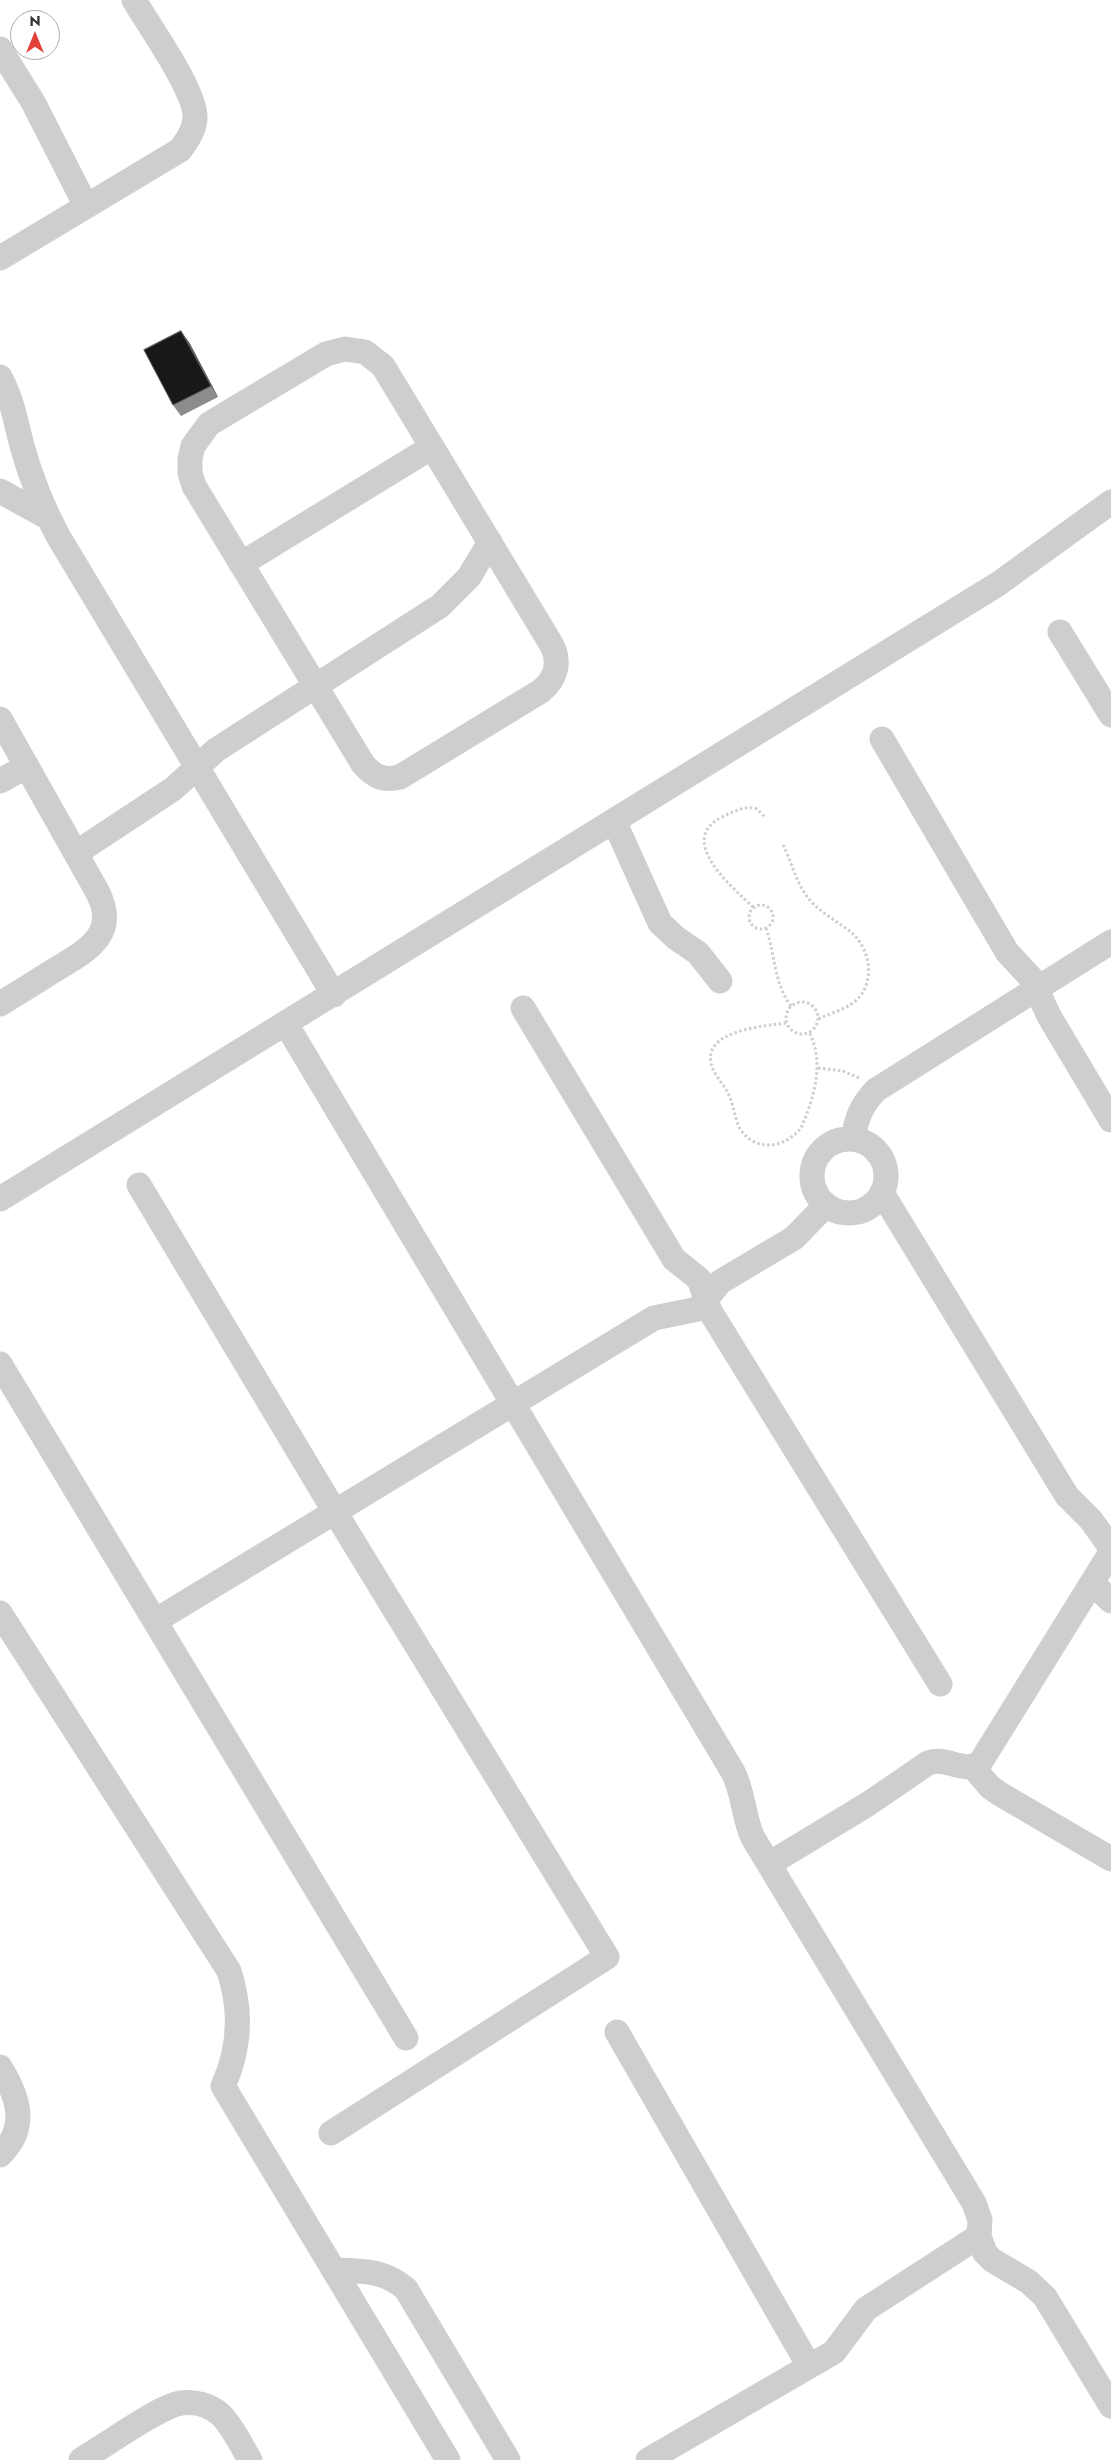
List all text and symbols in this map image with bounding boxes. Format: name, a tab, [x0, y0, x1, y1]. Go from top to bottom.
north arrow	[10, 10, 60, 60]
text: N	[29, 11, 41, 31]

